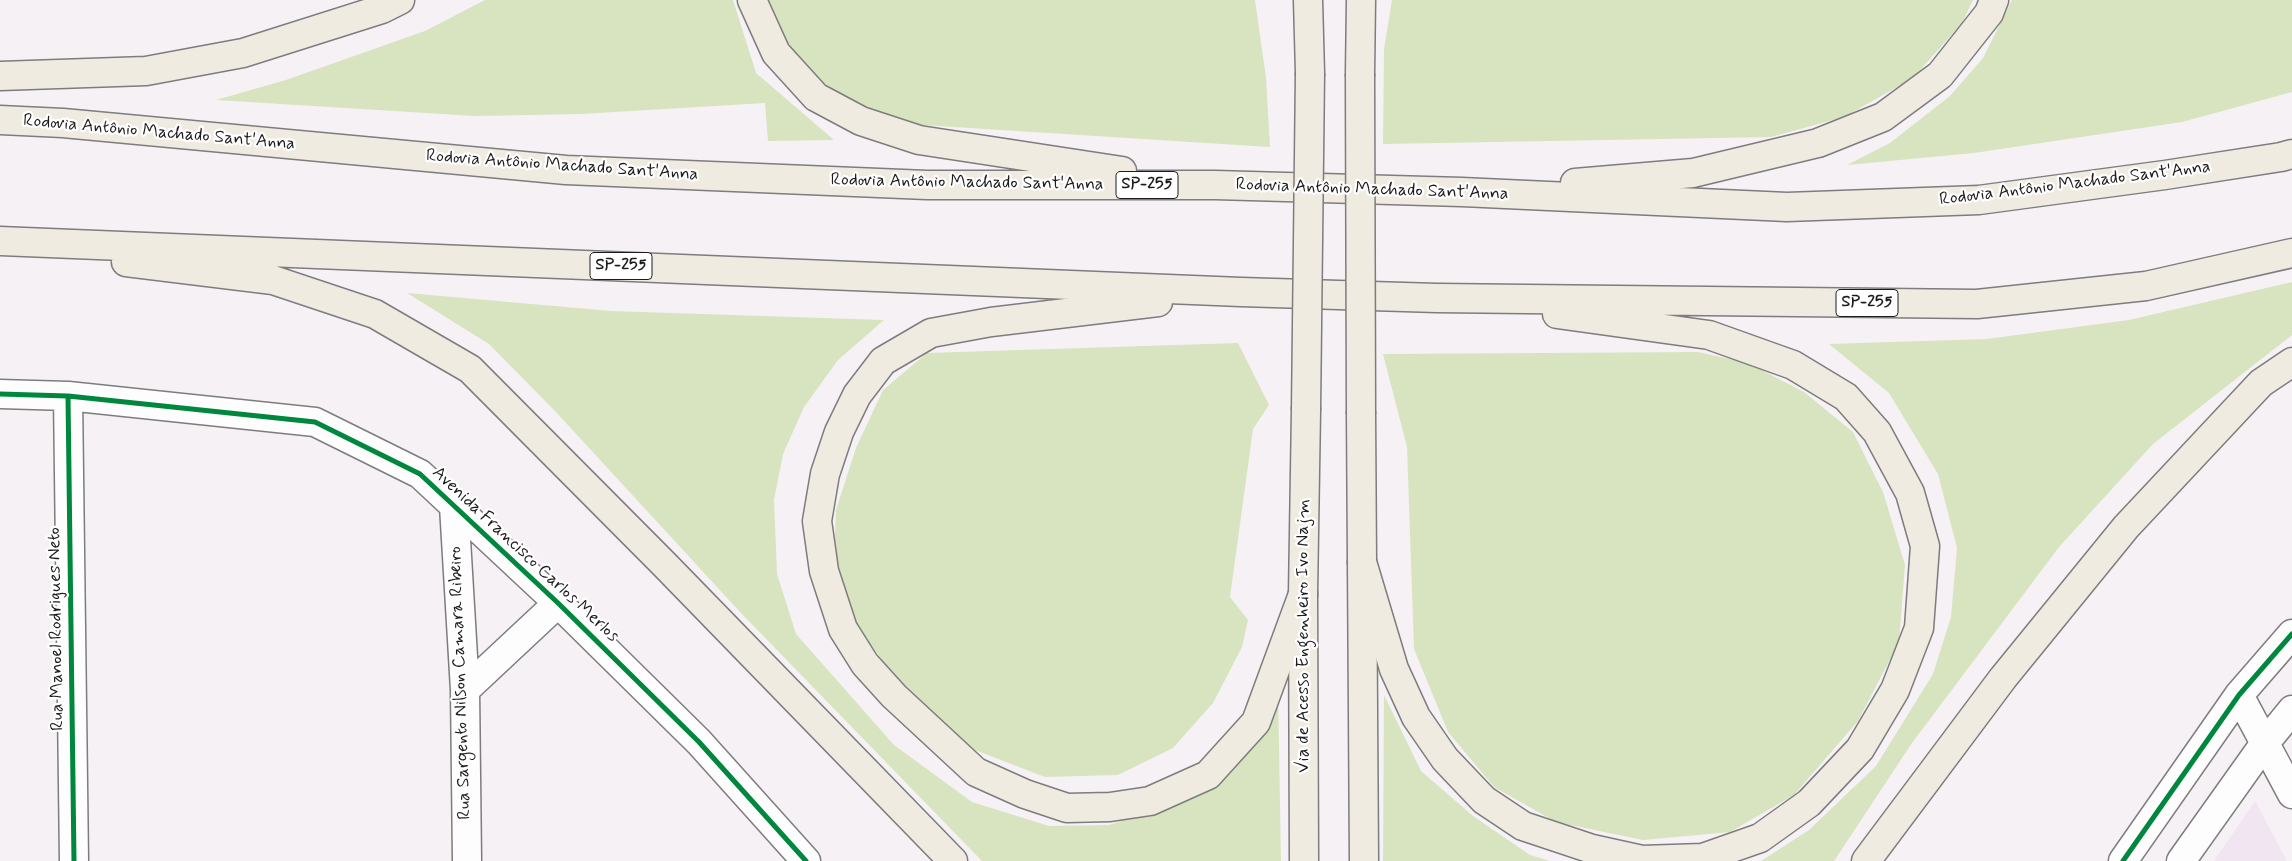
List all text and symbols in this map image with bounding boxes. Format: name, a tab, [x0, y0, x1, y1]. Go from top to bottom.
street label: Rodovia Antônio Machado Sant'Anna	[22, 110, 296, 156]
street label: Rodovia Antônio Machado Sant'Anna	[425, 146, 699, 186]
street label: Rodovia Antônio Machado Sant'Anna	[1938, 157, 2212, 211]
street label: Rodovia Antônio Machado Sant'Anna	[830, 170, 1104, 196]
road number: SP-255	[1116, 172, 1178, 198]
street label: Rodovia Antônio Machado Sant'Anna	[1235, 174, 1509, 206]
road number: SP-255	[590, 252, 652, 280]
road number: SP-255	[1836, 290, 1898, 316]
street label: Avenida Francisco Carlos Merlos	[427, 463, 623, 647]
street label: Via de Acesso Engenheiro Ivo Najm	[1293, 499, 1315, 773]
street label: Rua Manoel Rodrigues Neto	[44, 527, 70, 731]
street label: Rua Sargento Nilson Camara Ribeiro	[445, 546, 477, 820]

